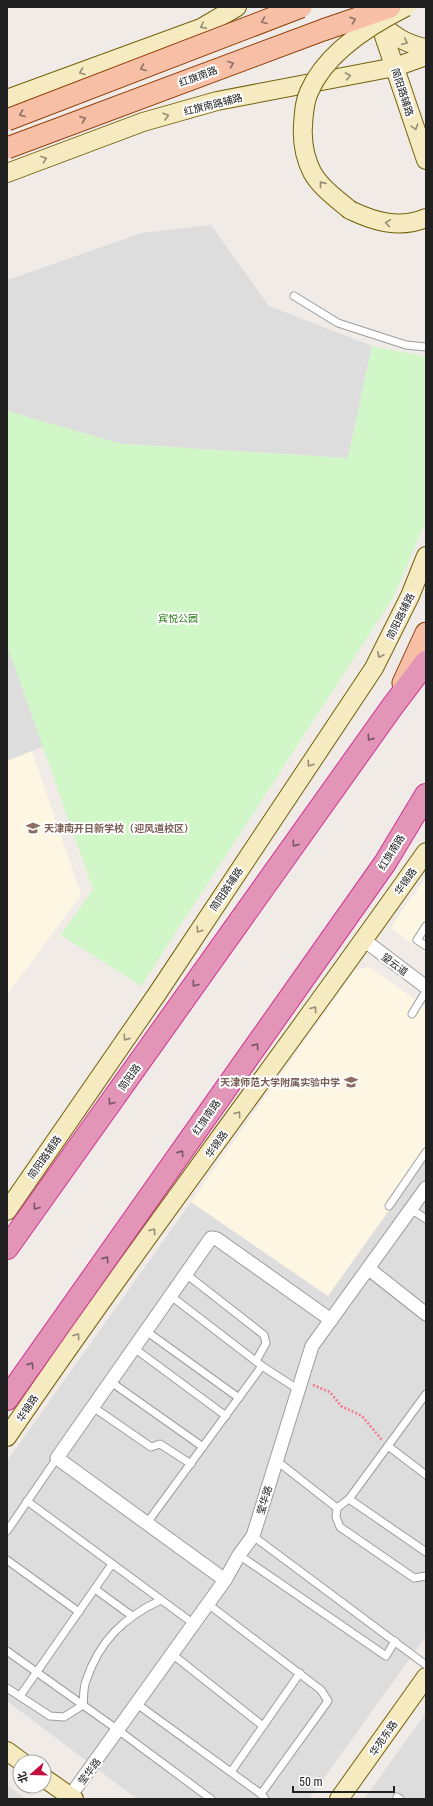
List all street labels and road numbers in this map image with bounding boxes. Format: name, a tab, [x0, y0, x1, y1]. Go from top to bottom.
street label: 红旗南路	[177, 64, 219, 88]
street label: 简阳路辅路	[390, 67, 415, 118]
street label: 红旗南路辅路	[183, 92, 244, 117]
street label: 简阳路辅路	[385, 591, 416, 641]
street label: 红旗南路	[376, 832, 407, 872]
street label: 简阳路辅路	[208, 865, 245, 913]
street label: 华锦路	[392, 866, 419, 897]
street label: 望云道	[379, 951, 410, 978]
street label: 简阳路	[116, 1062, 143, 1093]
street label: 红旗南路	[190, 1098, 222, 1137]
street label: 华锦路	[203, 1129, 230, 1160]
street label: 简阳路辅路	[26, 1134, 63, 1181]
street label: 华锦路	[14, 1393, 40, 1424]
street label: 莹华路	[255, 1484, 274, 1516]
street label: 华苑东路	[367, 1719, 399, 1758]
street label: 莹华路	[76, 1756, 103, 1787]

